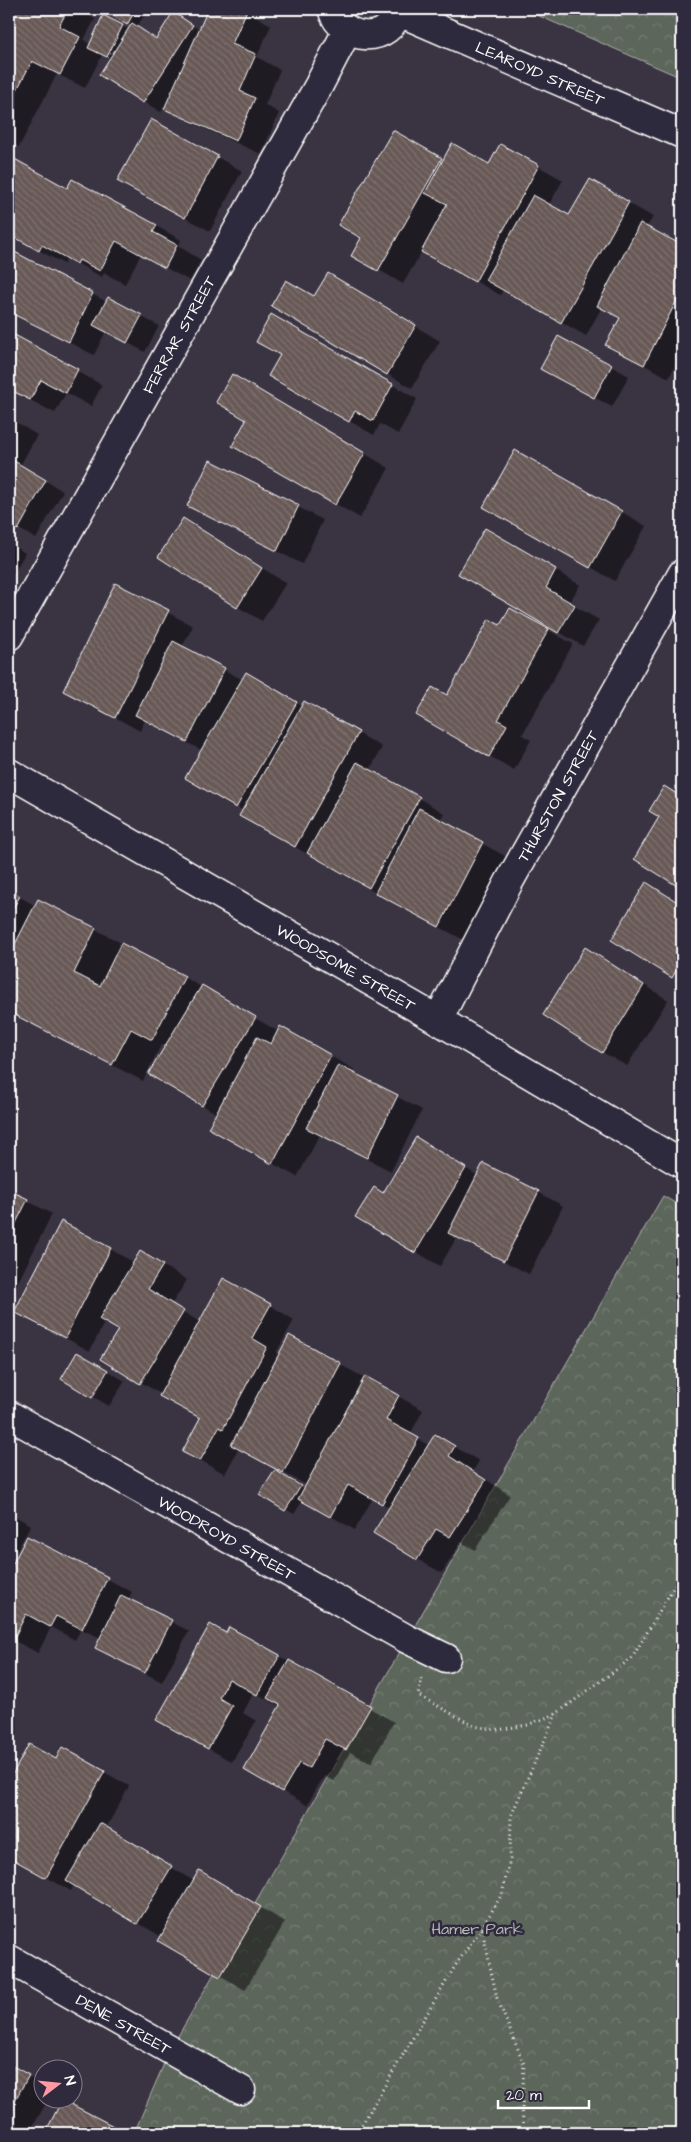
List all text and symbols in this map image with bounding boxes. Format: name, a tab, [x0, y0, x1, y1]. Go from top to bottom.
street label: LEAROYD STREET	[472, 36, 608, 111]
street label: FERRAR STREET	[138, 272, 221, 398]
street label: THURSTON STREET	[512, 726, 604, 866]
street label: WOODSOME STREET	[272, 919, 419, 1017]
street label: WOODROYD STREET	[153, 1491, 299, 1586]
park label: Hamer Park	[431, 1918, 523, 1940]
street label: DENE STREET	[72, 1989, 175, 2061]
north arrow	[32, 2060, 82, 2110]
text: N	[59, 2074, 80, 2088]
scale bar	[498, 2077, 590, 2109]
text: 20 m	[506, 2085, 542, 2106]

